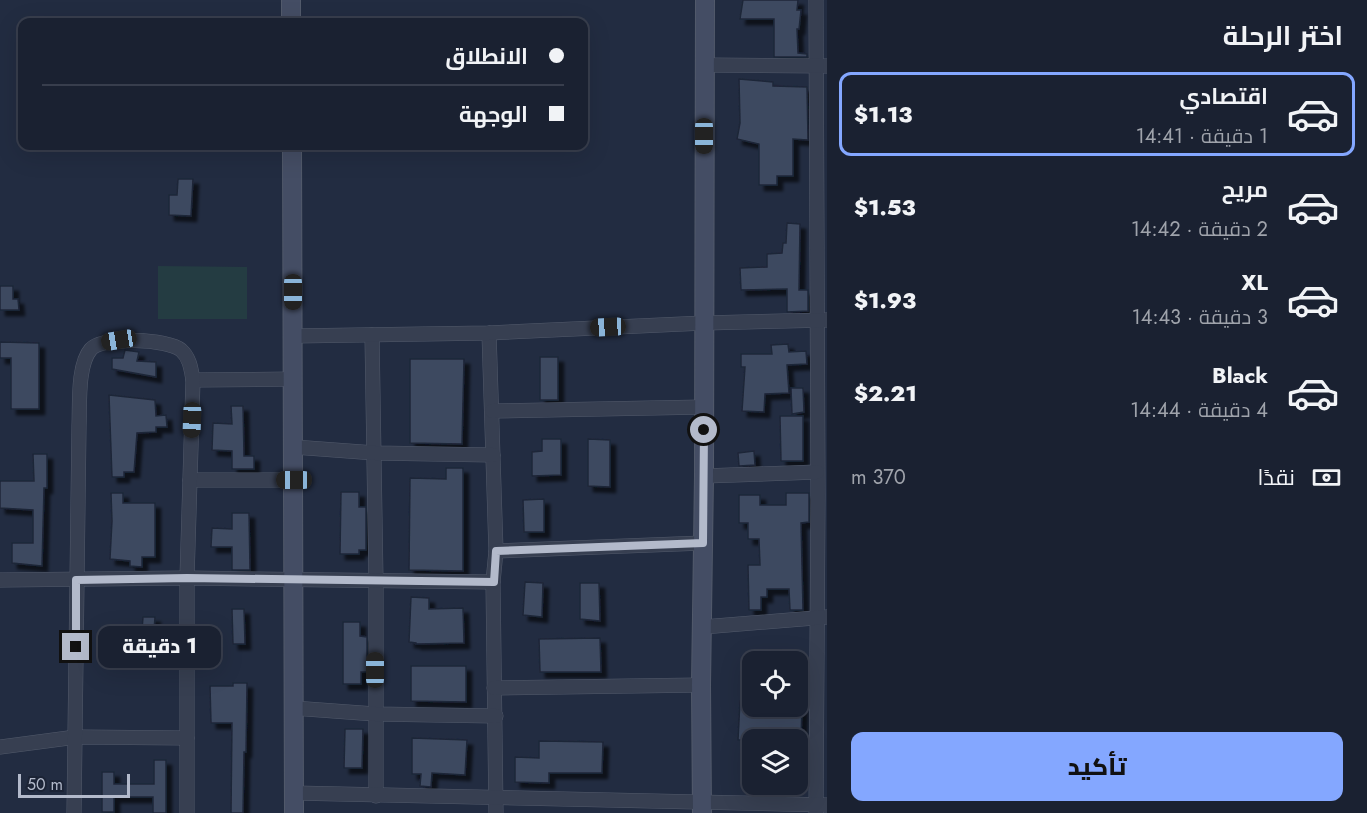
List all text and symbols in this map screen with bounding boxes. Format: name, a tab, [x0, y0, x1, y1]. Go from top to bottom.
text: اختر الرحلة	[1223, 16, 1343, 55]
text: الانطلاق	[445, 40, 528, 72]
text: اقتصادي	[1179, 80, 1268, 112]
icon: car	[1286, 87, 1340, 141]
text: الوجهة	[459, 98, 528, 130]
text: $1.13	[854, 98, 913, 130]
car	[695, 118, 713, 154]
text: 1 دقيقة · 14:41	[1136, 122, 1268, 151]
text: مريح	[1222, 173, 1268, 205]
icon: car	[1286, 180, 1340, 234]
text: $1.53	[854, 191, 916, 223]
text: 2 دقيقة · 14:42	[1131, 215, 1268, 244]
text: XL	[1241, 266, 1268, 298]
icon: car	[1286, 273, 1340, 327]
car	[284, 274, 302, 310]
text: $1.93	[854, 284, 916, 316]
text: 3 دقيقة · 14:43	[1132, 303, 1268, 332]
car	[590, 317, 626, 337]
car	[100, 328, 138, 352]
text: Black	[1212, 359, 1268, 391]
icon: car	[1286, 366, 1340, 420]
text: $2.21	[854, 377, 917, 409]
text: 4 دقيقة · 14:44	[1130, 396, 1268, 425]
car	[182, 402, 202, 438]
route start	[690, 416, 717, 443]
text: نقدًا	[1257, 461, 1295, 493]
icon: cash	[1310, 461, 1343, 494]
text: 370 m	[851, 463, 906, 492]
car	[276, 471, 312, 489]
callout: 1 دقيقة	[97, 626, 220, 668]
text: 1 دقيقة	[122, 632, 197, 661]
route end	[62, 633, 89, 660]
map controls	[742, 651, 808, 795]
button: locate	[742, 651, 808, 717]
car	[366, 652, 384, 688]
button: layers	[742, 729, 808, 795]
button: تأكيد	[851, 732, 1343, 801]
scale bar	[18, 771, 130, 798]
text: 50 m	[27, 773, 63, 796]

